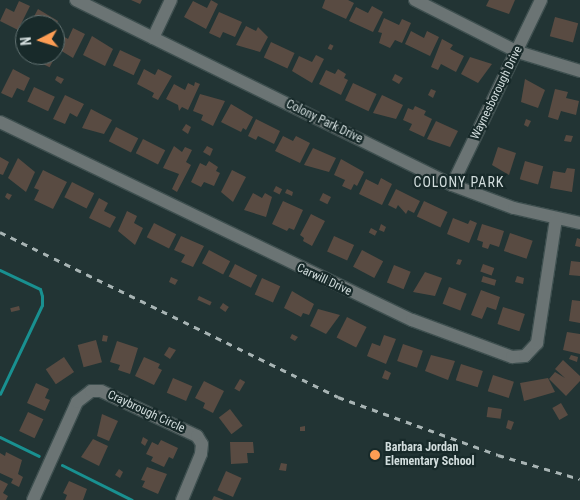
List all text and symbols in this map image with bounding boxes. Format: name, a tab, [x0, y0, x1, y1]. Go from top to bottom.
north arrow	[15, 15, 65, 65]
text: N	[18, 36, 34, 46]
street label: Waynesborough Drive	[468, 44, 526, 142]
street label: Colony Park Drive	[283, 97, 365, 147]
district label: COLONY PARK	[412, 174, 506, 190]
street label: Carwill Drive	[294, 261, 354, 299]
street label: Craybrough Circle	[105, 388, 187, 436]
place label: Barbara Jordan Elementary School	[385, 441, 475, 469]
marker: Barbara Jordan Elementary School	[369, 449, 381, 461]

